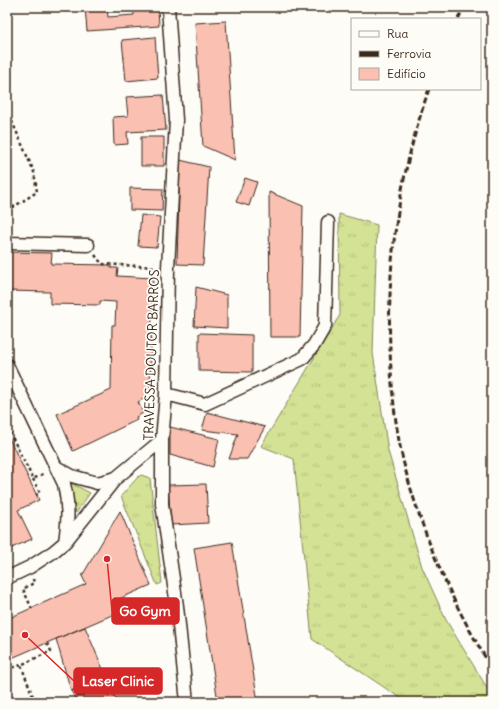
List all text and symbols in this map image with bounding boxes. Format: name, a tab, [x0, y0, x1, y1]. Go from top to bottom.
legend	[351, 18, 481, 90]
text: Rua	[387, 26, 409, 41]
text: Ferrovia	[387, 46, 432, 61]
text: Edifício	[387, 66, 426, 81]
street label: TRAVESSA DOUTOR BARROS	[140, 269, 163, 441]
callout: Go Gym	[112, 598, 179, 624]
text: Go Gym	[119, 602, 172, 620]
callout: Laser Clinic	[74, 668, 162, 694]
text: Laser Clinic	[82, 672, 154, 690]

